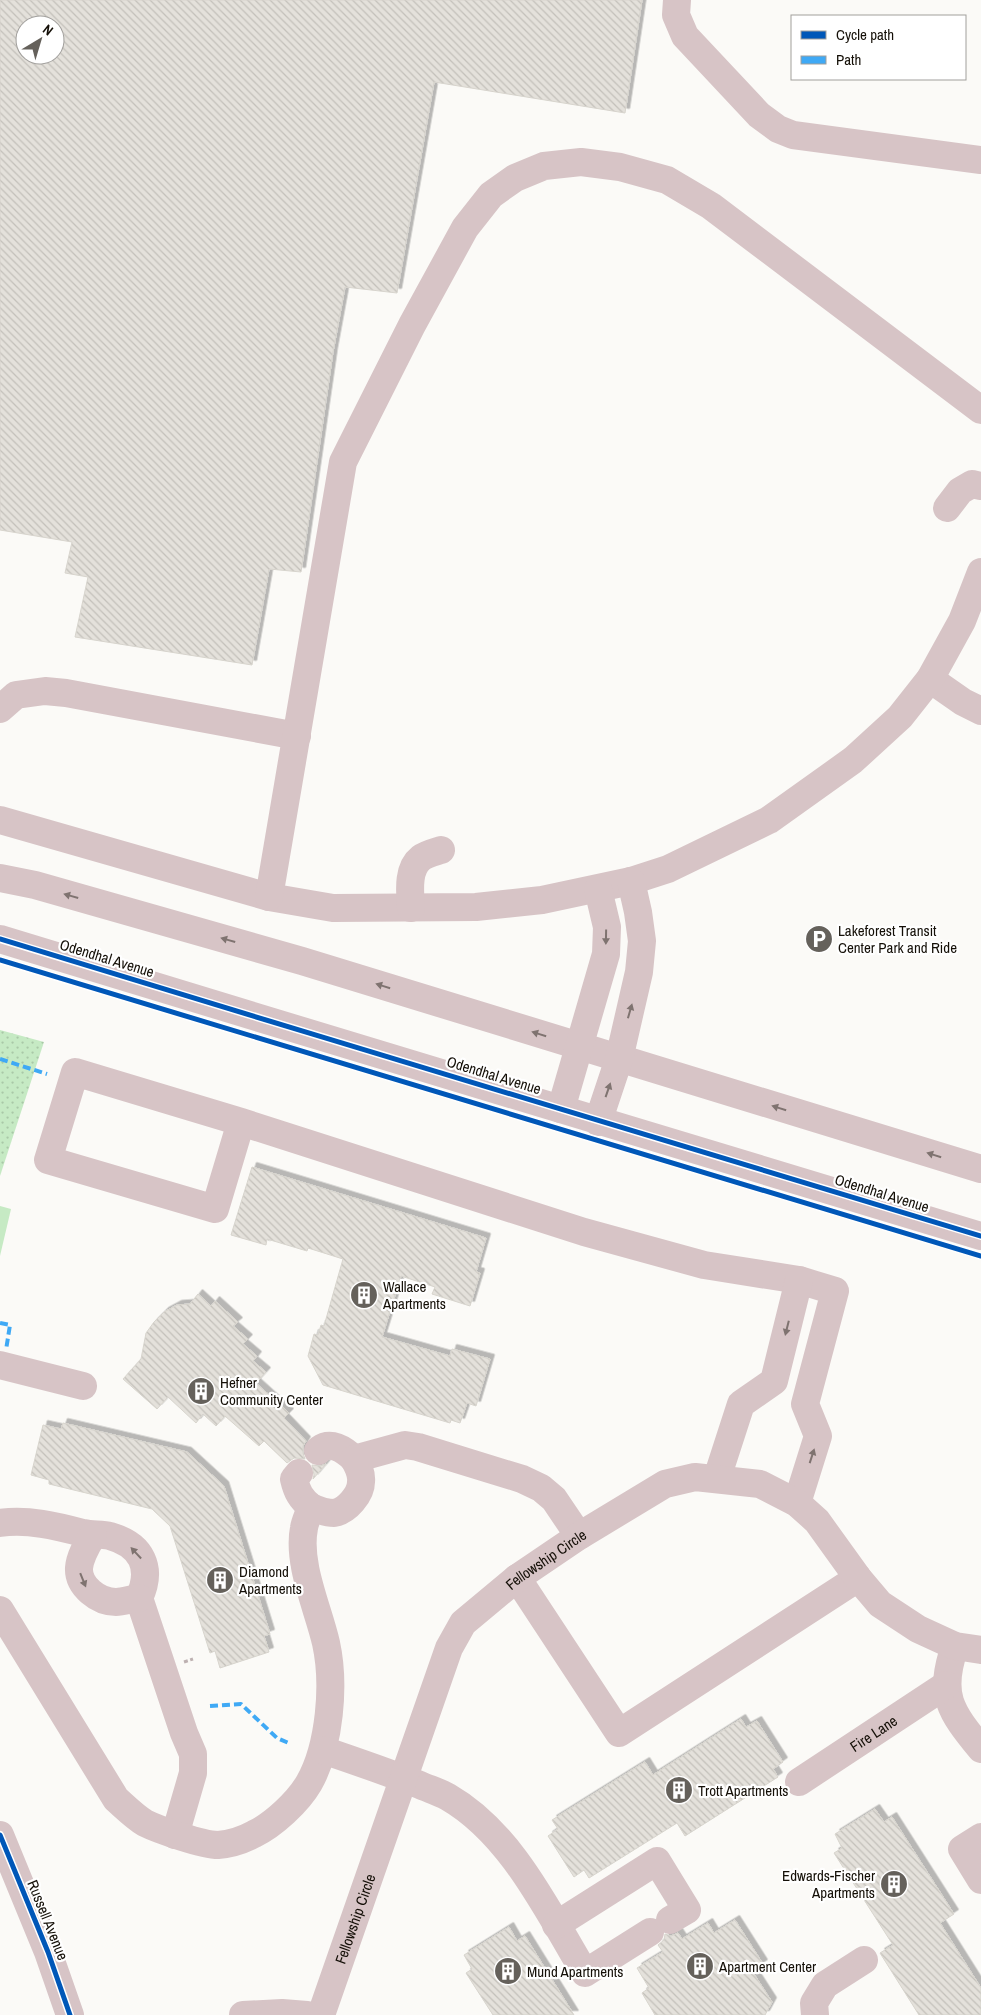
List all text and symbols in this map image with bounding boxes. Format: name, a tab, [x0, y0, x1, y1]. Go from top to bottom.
north arrow	[15, 15, 65, 65]
legend	[791, 15, 966, 80]
text: N	[39, 20, 57, 39]
text: Cycle path	[836, 24, 894, 45]
text: Path	[836, 49, 861, 70]
one-way arrow	[64, 891, 79, 899]
place label: Lakeforest Transit Center Park and Ride	[838, 920, 957, 958]
parking icon: Lakeforest Transit Center Park and Ride	[804, 924, 834, 954]
one-way arrow	[602, 929, 610, 945]
street label: Odendhal Avenue	[57, 934, 157, 982]
one-way arrow	[220, 936, 235, 944]
one-way arrow	[376, 982, 391, 990]
one-way arrow	[626, 1004, 634, 1019]
one-way arrow	[531, 1030, 546, 1038]
street label: Odendhal Avenue	[444, 1051, 544, 1099]
one-way arrow	[605, 1083, 612, 1098]
one-way arrow	[771, 1103, 786, 1111]
one-way arrow	[927, 1150, 942, 1158]
street label: Odendhal Avenue	[832, 1169, 932, 1217]
place label: Wallace Apartments	[382, 1276, 446, 1314]
building icon: Wallace Apartments	[349, 1280, 379, 1310]
one-way arrow	[783, 1320, 791, 1335]
place label: Hefner Community Center	[220, 1372, 323, 1410]
building icon: Hefner Community Center	[186, 1376, 216, 1406]
one-way arrow	[808, 1448, 816, 1463]
street label: Fellowship Circle	[501, 1524, 590, 1594]
one-way arrow	[131, 1547, 142, 1560]
place label: Diamond Apartments	[238, 1561, 302, 1599]
building icon: Diamond Apartments	[205, 1565, 235, 1595]
one-way arrow	[79, 1573, 87, 1588]
street label: Fire Lane	[846, 1710, 901, 1756]
building icon: Trott Apartments	[664, 1775, 694, 1805]
place label: Trott Apartments	[698, 1780, 788, 1801]
place label: Edwards-Fischer Apartments	[782, 1865, 875, 1903]
building icon: Edwards-Fischer Apartments	[879, 1869, 909, 1899]
street label: Fellowship Circle	[329, 1871, 380, 1966]
street label: Russell Avenue	[22, 1877, 74, 1963]
building icon: Apartment Center	[685, 1951, 715, 1981]
building icon: Mund Apartments	[493, 1956, 523, 1986]
place label: Apartment Center	[718, 1956, 816, 1977]
place label: Mund Apartments	[527, 1961, 623, 1982]

